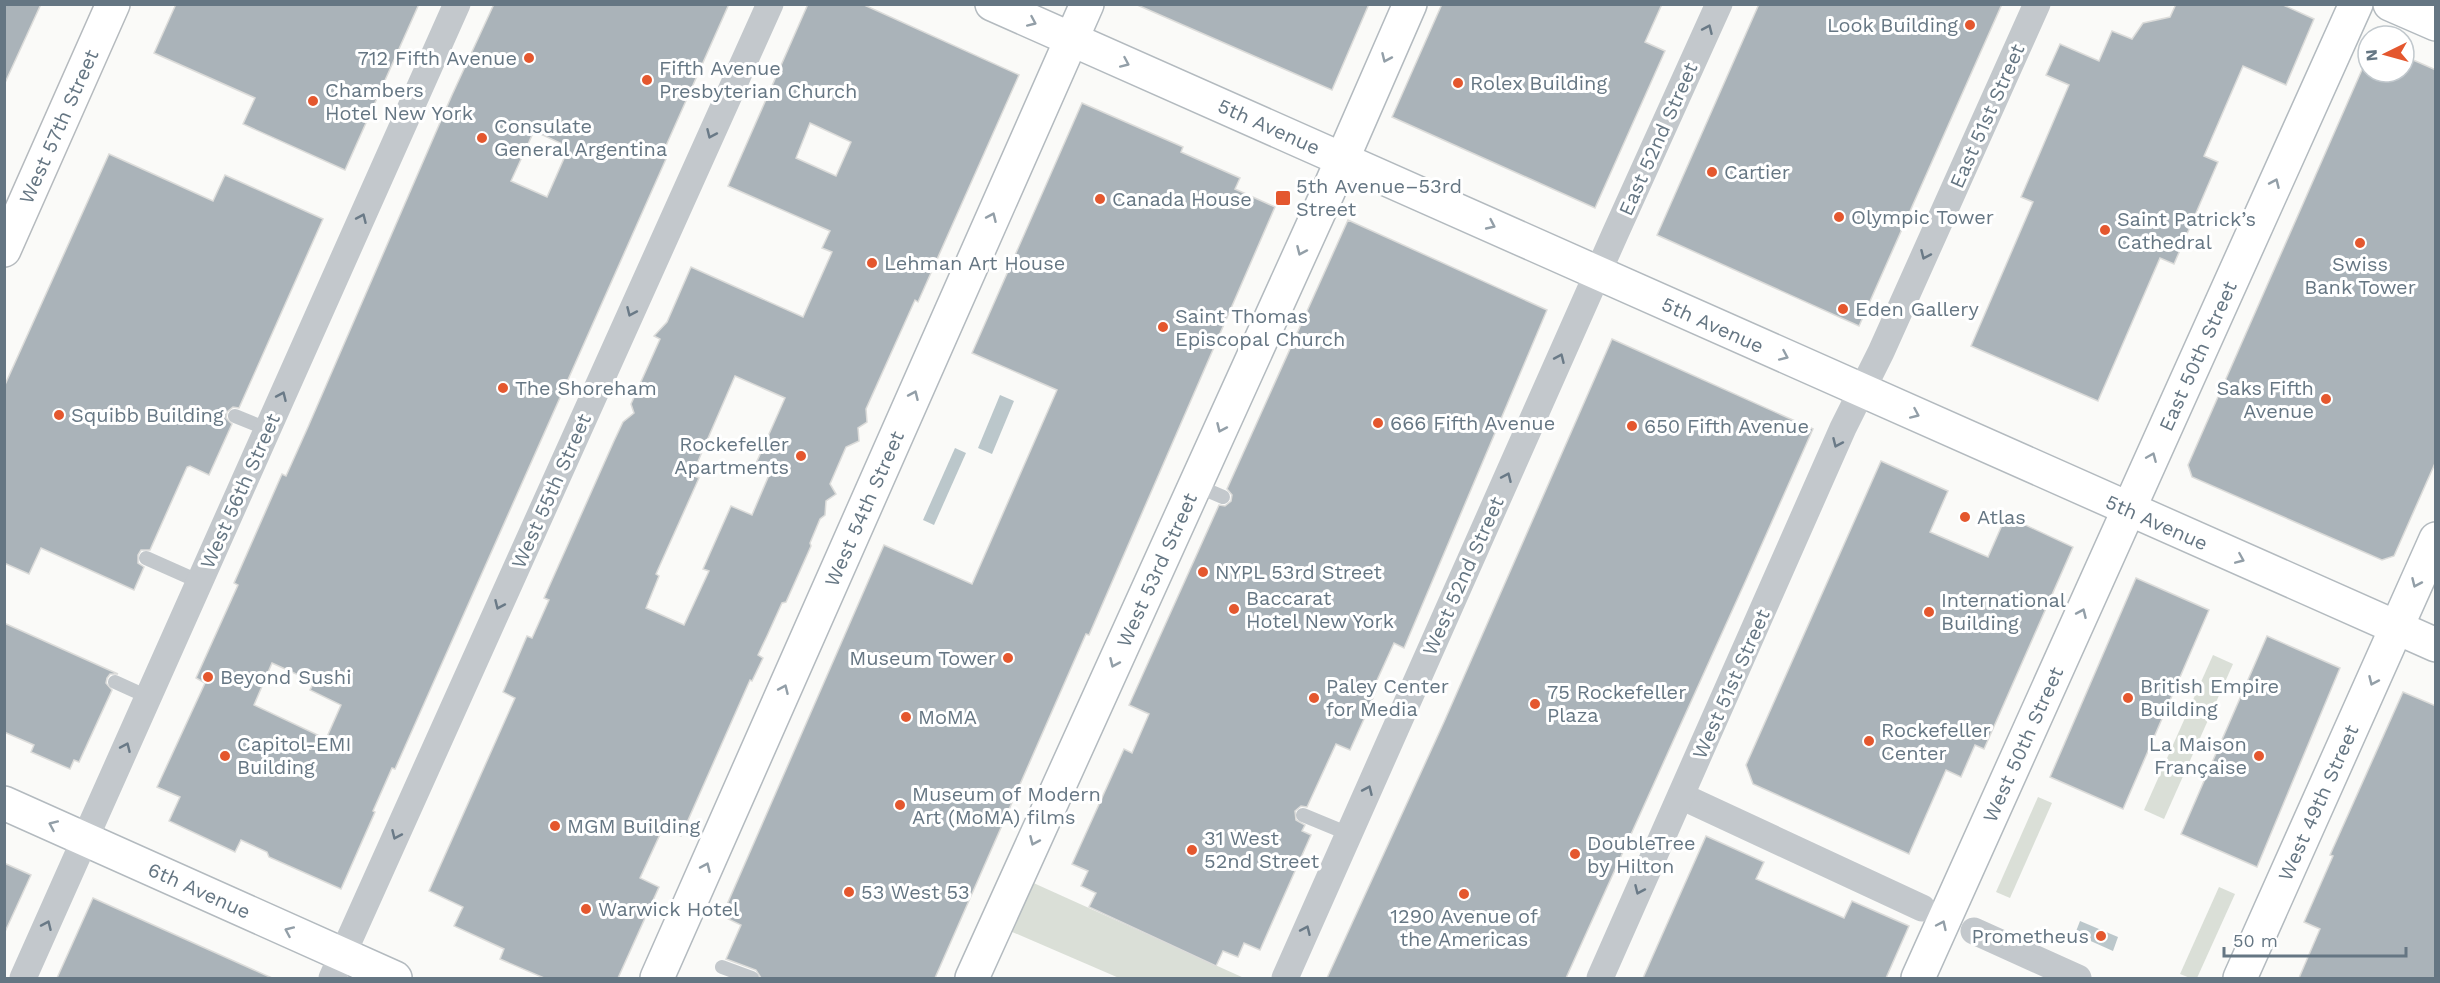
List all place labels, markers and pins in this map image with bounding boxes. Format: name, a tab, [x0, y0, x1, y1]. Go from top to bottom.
place label: Look Building	[1827, 13, 1958, 37]
marker: Look Building	[1963, 18, 1977, 32]
place label: 712 Fifth Avenue	[358, 46, 517, 70]
marker: 712 Fifth Avenue	[522, 51, 536, 65]
place label: Fifth Avenue Presbyterian Church	[659, 56, 857, 103]
place label: Rolex Building	[1470, 71, 1607, 95]
marker: Fifth Avenue Presbyterian Church	[640, 73, 654, 87]
marker: Rolex Building	[1451, 76, 1465, 90]
place label: Chambers Hotel New York	[325, 78, 473, 125]
marker: Chambers Hotel New York	[306, 94, 320, 108]
place label: Consulate General Argentina	[494, 114, 667, 161]
marker: Consulate General Argentina	[475, 131, 489, 145]
place label: Cartier	[1724, 160, 1790, 184]
marker: Cartier	[1705, 165, 1719, 179]
place label: 5th Avenue–53rd Street	[1296, 174, 1462, 221]
place label: Canada House	[1112, 187, 1252, 211]
marker: 5th Avenue–53rd Street	[1274, 189, 1292, 207]
marker: Canada House	[1093, 192, 1107, 206]
place label: Olympic Tower	[1851, 205, 1994, 229]
place label: Saint Patrick’s Cathedral	[2117, 207, 2256, 254]
marker: Olympic Tower	[1832, 210, 1846, 224]
marker: Saint Patrick’s Cathedral	[2098, 223, 2112, 237]
marker: Swiss Bank Tower	[2353, 236, 2367, 250]
place label: Lehman Art House	[884, 251, 1065, 275]
place label: Swiss Bank Tower	[2304, 252, 2416, 299]
marker: Lehman Art House	[865, 256, 879, 270]
place label: Eden Gallery	[1855, 297, 1979, 321]
marker: Eden Gallery	[1836, 302, 1850, 316]
place label: Saint Thomas Episcopal Church	[1175, 304, 1345, 351]
marker: Saint Thomas Episcopal Church	[1156, 320, 1170, 334]
place label: The Shoreham	[515, 376, 657, 400]
place label: Saks Fifth Avenue	[2216, 376, 2314, 423]
marker: The Shoreham	[496, 381, 510, 395]
marker: Saks Fifth Avenue	[2319, 392, 2333, 406]
place label: Squibb Building	[71, 403, 224, 427]
marker: Squibb Building	[52, 408, 66, 422]
place label: 666 Fifth Avenue	[1390, 411, 1555, 435]
place label: 650 Fifth Avenue	[1644, 414, 1809, 438]
marker: 666 Fifth Avenue	[1371, 416, 1385, 430]
marker: 650 Fifth Avenue	[1625, 419, 1639, 433]
place label: Rockefeller Apartments	[674, 432, 789, 479]
marker: Rockefeller Apartments	[794, 449, 808, 463]
place label: Atlas	[1977, 505, 2026, 529]
marker: Atlas	[1958, 510, 1972, 524]
place label: NYPL 53rd Street	[1215, 560, 1382, 584]
marker: NYPL 53rd Street	[1196, 565, 1210, 579]
place label: Baccarat Hotel New York	[1246, 586, 1394, 633]
place label: International Building	[1941, 588, 2066, 635]
marker: Baccarat Hotel New York	[1227, 602, 1241, 616]
marker: International Building	[1922, 605, 1936, 619]
place label: Museum Tower	[849, 646, 996, 670]
marker: Museum Tower	[1001, 651, 1015, 665]
place label: Beyond Sushi	[220, 665, 351, 689]
marker: Beyond Sushi	[201, 670, 215, 684]
place label: Paley Center for Media	[1326, 674, 1449, 721]
place label: British Empire Building	[2140, 674, 2279, 721]
place label: 75 Rockefeller Plaza	[1547, 680, 1686, 727]
marker: Paley Center for Media	[1307, 691, 1321, 705]
marker: British Empire Building	[2121, 691, 2135, 705]
marker: 75 Rockefeller Plaza	[1528, 697, 1542, 711]
place label: MoMA	[918, 705, 977, 729]
marker: MoMA	[899, 710, 913, 724]
place label: Rockefeller Center	[1881, 718, 1991, 765]
place label: Capitol-EMI Building	[237, 732, 352, 779]
place label: La Maison Française	[2149, 732, 2247, 779]
marker: Rockefeller Center	[1862, 734, 1876, 748]
marker: Capitol-EMI Building	[218, 749, 232, 763]
marker: La Maison Française	[2252, 749, 2266, 763]
place label: Museum of Modern Art (MoMA) films	[912, 782, 1101, 829]
marker: Museum of Modern Art (MoMA) films	[893, 798, 907, 812]
place label: MGM Building	[567, 814, 701, 838]
marker: MGM Building	[548, 819, 562, 833]
place label: 31 West 52nd Street	[1204, 826, 1320, 873]
place label: DoubleTree by Hilton	[1587, 831, 1696, 878]
marker: 31 West 52nd Street	[1185, 843, 1199, 857]
marker: DoubleTree by Hilton	[1568, 847, 1582, 861]
place label: 53 West 53	[861, 880, 970, 904]
marker: 53 West 53	[842, 885, 856, 899]
marker: 1290 Avenue of the Americas	[1457, 887, 1471, 901]
place label: Warwick Hotel	[598, 897, 739, 921]
marker: Warwick Hotel	[579, 902, 593, 916]
place label: 1290 Avenue of the Americas	[1390, 904, 1538, 951]
place label: Prometheus	[1971, 924, 2089, 948]
marker: Prometheus	[2094, 929, 2108, 943]

